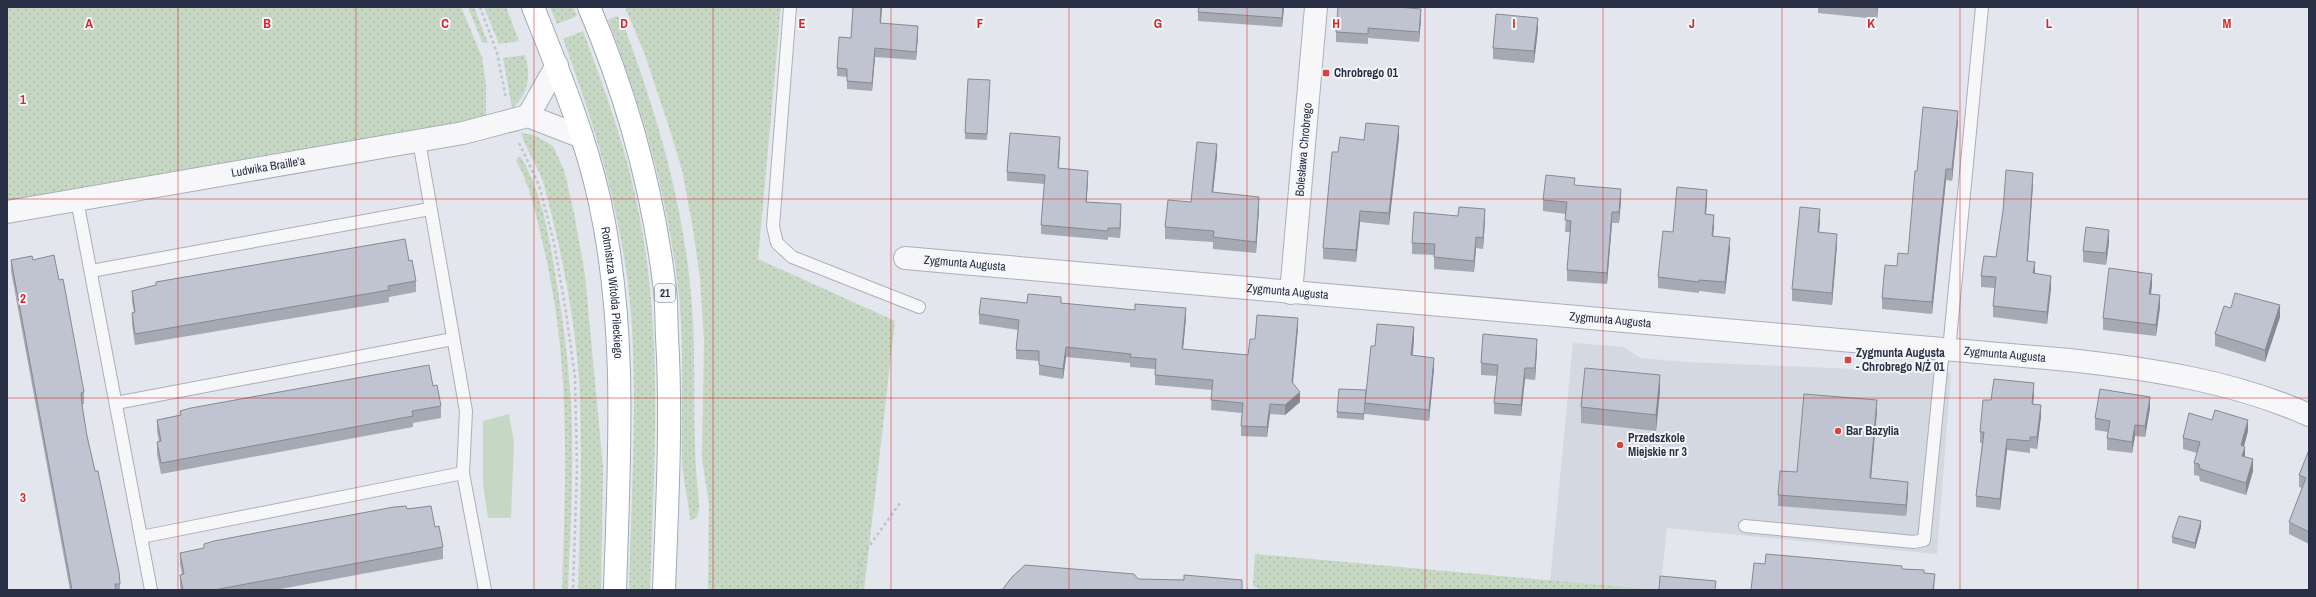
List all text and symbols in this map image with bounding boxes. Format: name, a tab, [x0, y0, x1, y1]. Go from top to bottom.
text: A	[85, 15, 93, 32]
text: B	[263, 15, 271, 32]
text: C	[441, 15, 449, 32]
text: D	[620, 15, 628, 32]
text: E	[798, 15, 806, 32]
text: F	[977, 15, 984, 32]
text: G	[1154, 15, 1162, 32]
text: H	[1332, 15, 1340, 32]
text: I	[1513, 15, 1516, 32]
text: J	[1689, 15, 1695, 32]
text: K	[1867, 15, 1875, 32]
text: L	[2046, 15, 2053, 32]
text: M	[2223, 15, 2232, 32]
place label: Chrobrego 01	[1334, 65, 1399, 81]
marker: Chrobrego 01	[1321, 68, 1331, 78]
text: 1	[20, 91, 26, 108]
street label: Bolesława Chrobrego	[1291, 102, 1316, 197]
street label: Ludwika Braille'a	[230, 152, 307, 181]
street label: Rotmistrza Witolda Pileckiego	[597, 225, 626, 359]
street label: Zygmunta Augusta	[923, 252, 1007, 275]
street label: Zygmunta Augusta	[1246, 280, 1330, 303]
road number: 21	[655, 284, 675, 302]
text: 2	[20, 290, 26, 307]
street label: Zygmunta Augusta	[1569, 308, 1652, 331]
street label: Zygmunta Augusta	[1963, 343, 2047, 366]
place label: Zygmunta Augusta - Chrobrego N/Ż 01	[1856, 345, 1945, 375]
marker: Zygmunta Augusta - Chrobrego N/Ż 01	[1843, 355, 1853, 365]
place label: Bar Bazylia	[1846, 423, 1900, 439]
marker: Bar Bazylia	[1833, 426, 1843, 436]
place label: Przedszkole Miejskie nr 3	[1628, 430, 1688, 460]
marker: Przedszkole Miejskie nr 3	[1615, 440, 1625, 450]
text: 3	[20, 489, 26, 506]

